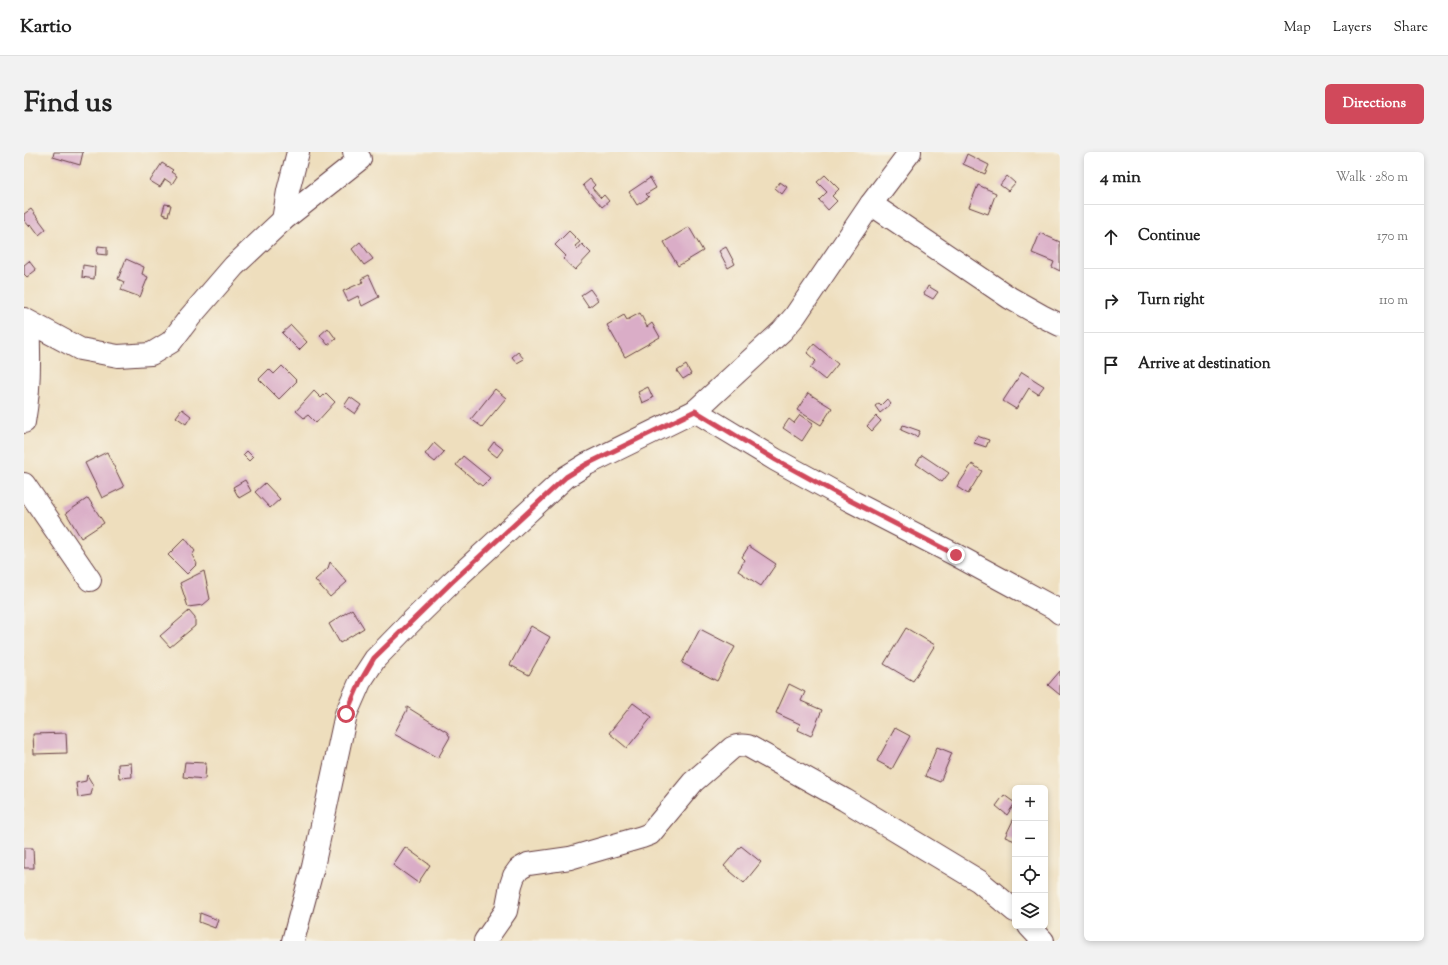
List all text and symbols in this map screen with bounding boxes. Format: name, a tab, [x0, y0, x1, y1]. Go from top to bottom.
text: Kartio	[20, 14, 72, 41]
text: Map	[1284, 18, 1311, 38]
text: Layers	[1333, 18, 1371, 38]
text: Share	[1393, 18, 1428, 38]
text: Find us	[24, 84, 112, 124]
button: Directions	[1325, 84, 1424, 124]
text: 4 min	[1100, 166, 1141, 190]
text: Walk · 280 m	[1336, 169, 1408, 187]
icon: ahead	[1100, 226, 1122, 248]
text: Continue	[1138, 226, 1200, 247]
text: 170 m	[1377, 228, 1408, 246]
icon: right	[1100, 290, 1122, 312]
text: Turn right	[1138, 290, 1204, 311]
text: 110 m	[1379, 292, 1408, 310]
icon: arrive	[1100, 354, 1122, 376]
text: Arrive at destination	[1138, 354, 1271, 375]
route end	[947, 546, 965, 564]
route start	[337, 705, 355, 723]
map controls	[1012, 785, 1048, 929]
button: +	[1012, 785, 1048, 821]
button: −	[1012, 821, 1048, 857]
button: locate	[1012, 857, 1048, 893]
button: layers	[1012, 893, 1048, 929]

